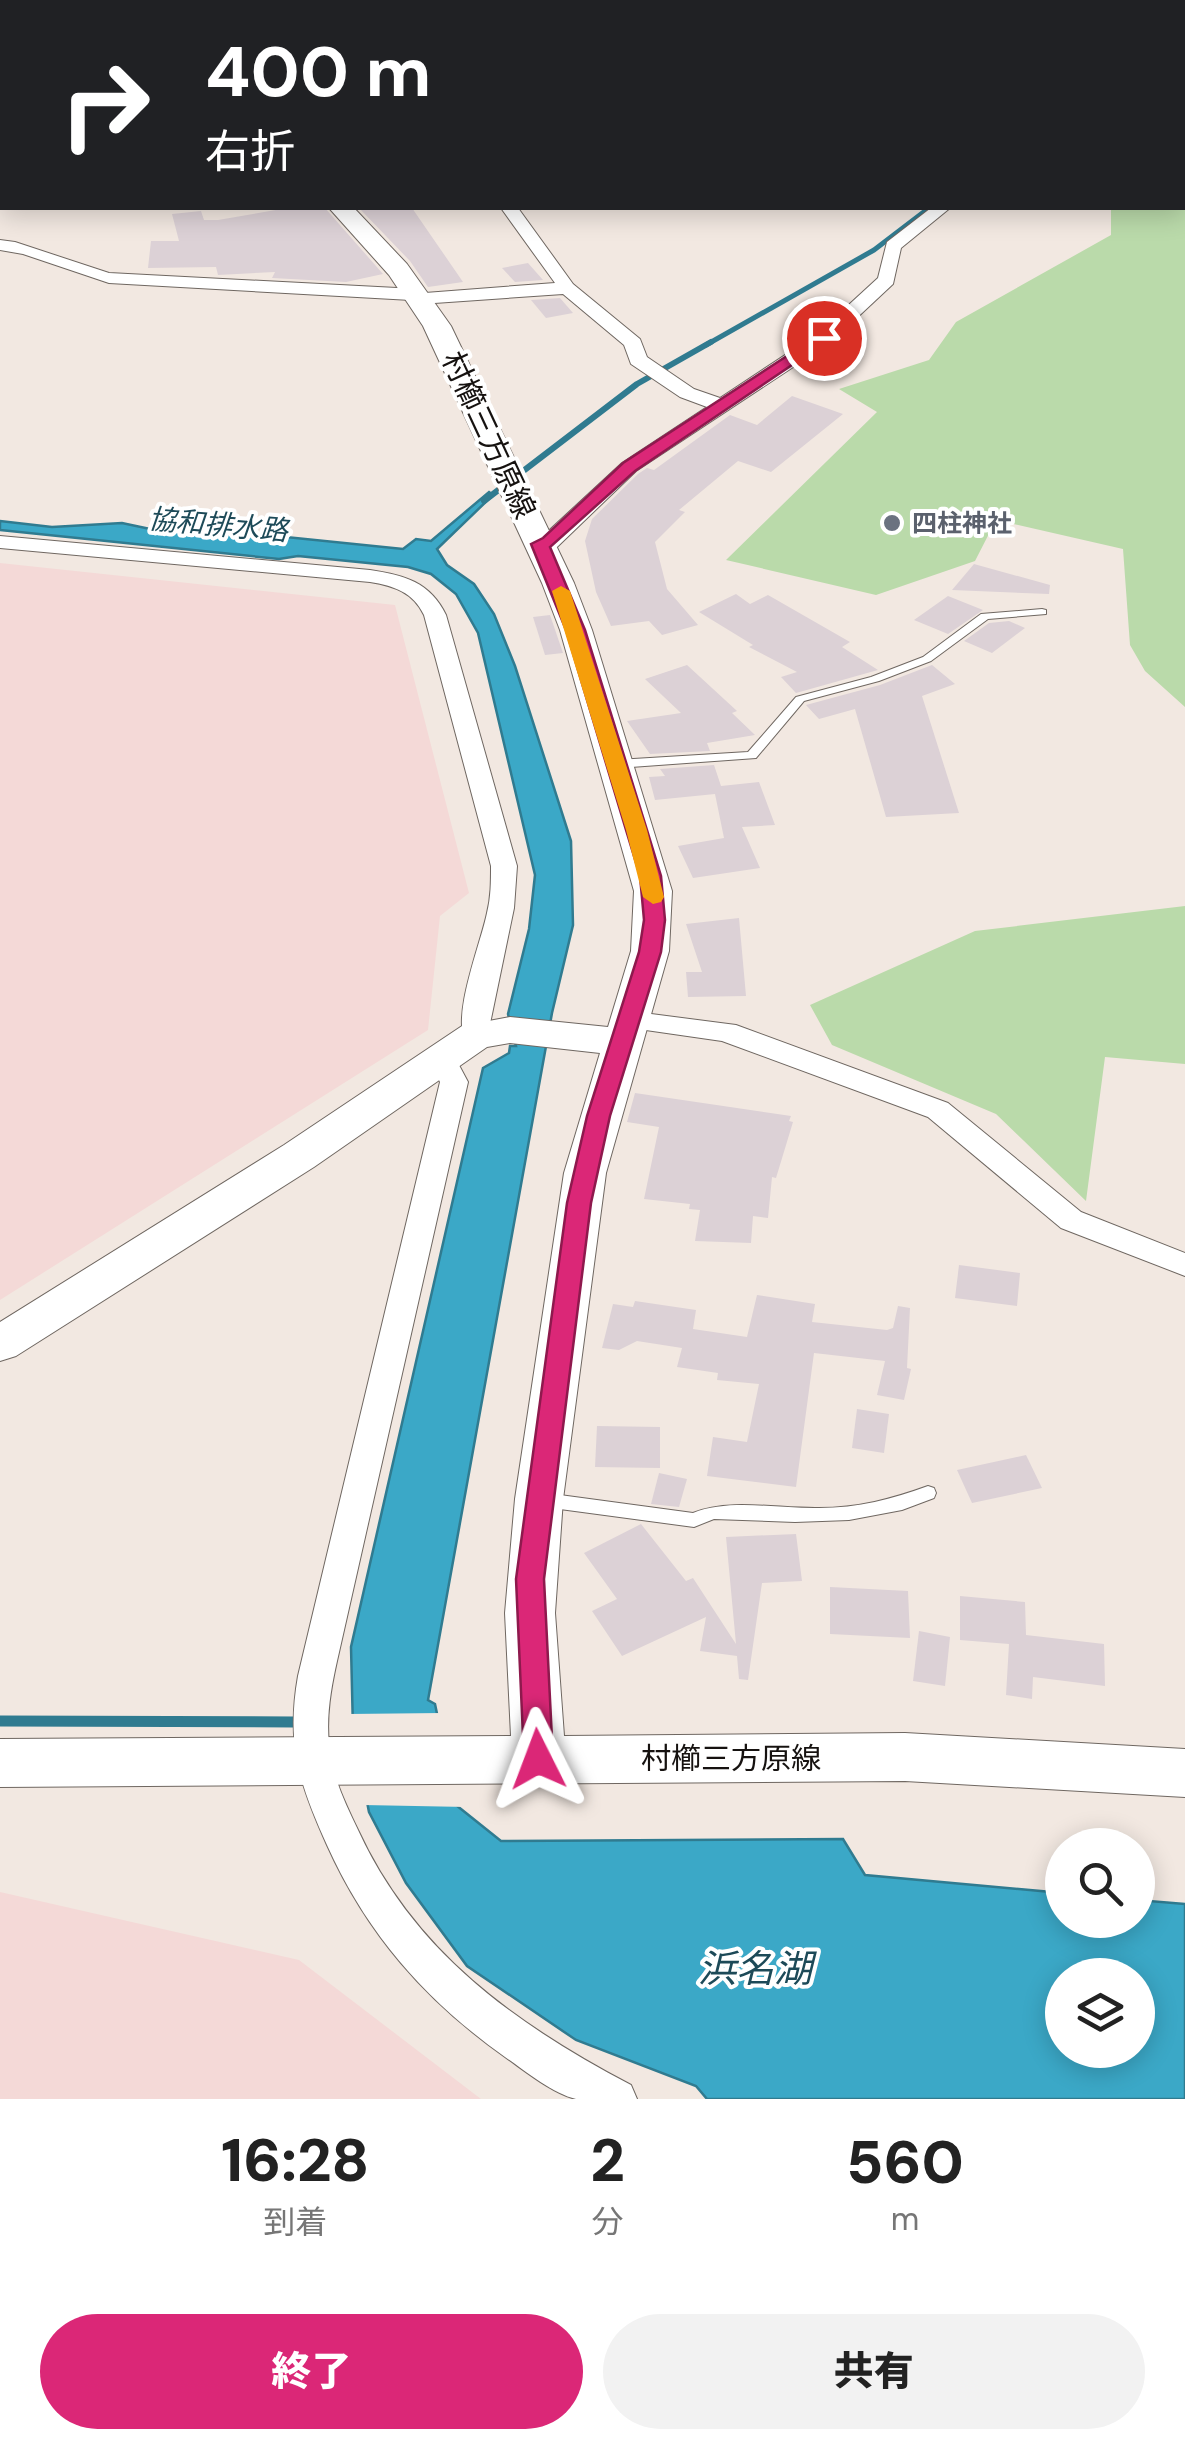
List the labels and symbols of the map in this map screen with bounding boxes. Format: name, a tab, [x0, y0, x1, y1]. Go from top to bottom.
pin	[782, 296, 867, 381]
street label: 村櫛三方原線	[433, 345, 545, 525]
water label: 協和排水路	[147, 500, 291, 550]
place label: 四柱神社	[912, 507, 1012, 540]
marker: 四柱神社	[881, 512, 903, 534]
position arrow	[486, 1707, 590, 1811]
street label: 村櫛三方原線	[641, 1739, 821, 1778]
water label: 浜名湖	[698, 1944, 817, 1994]

